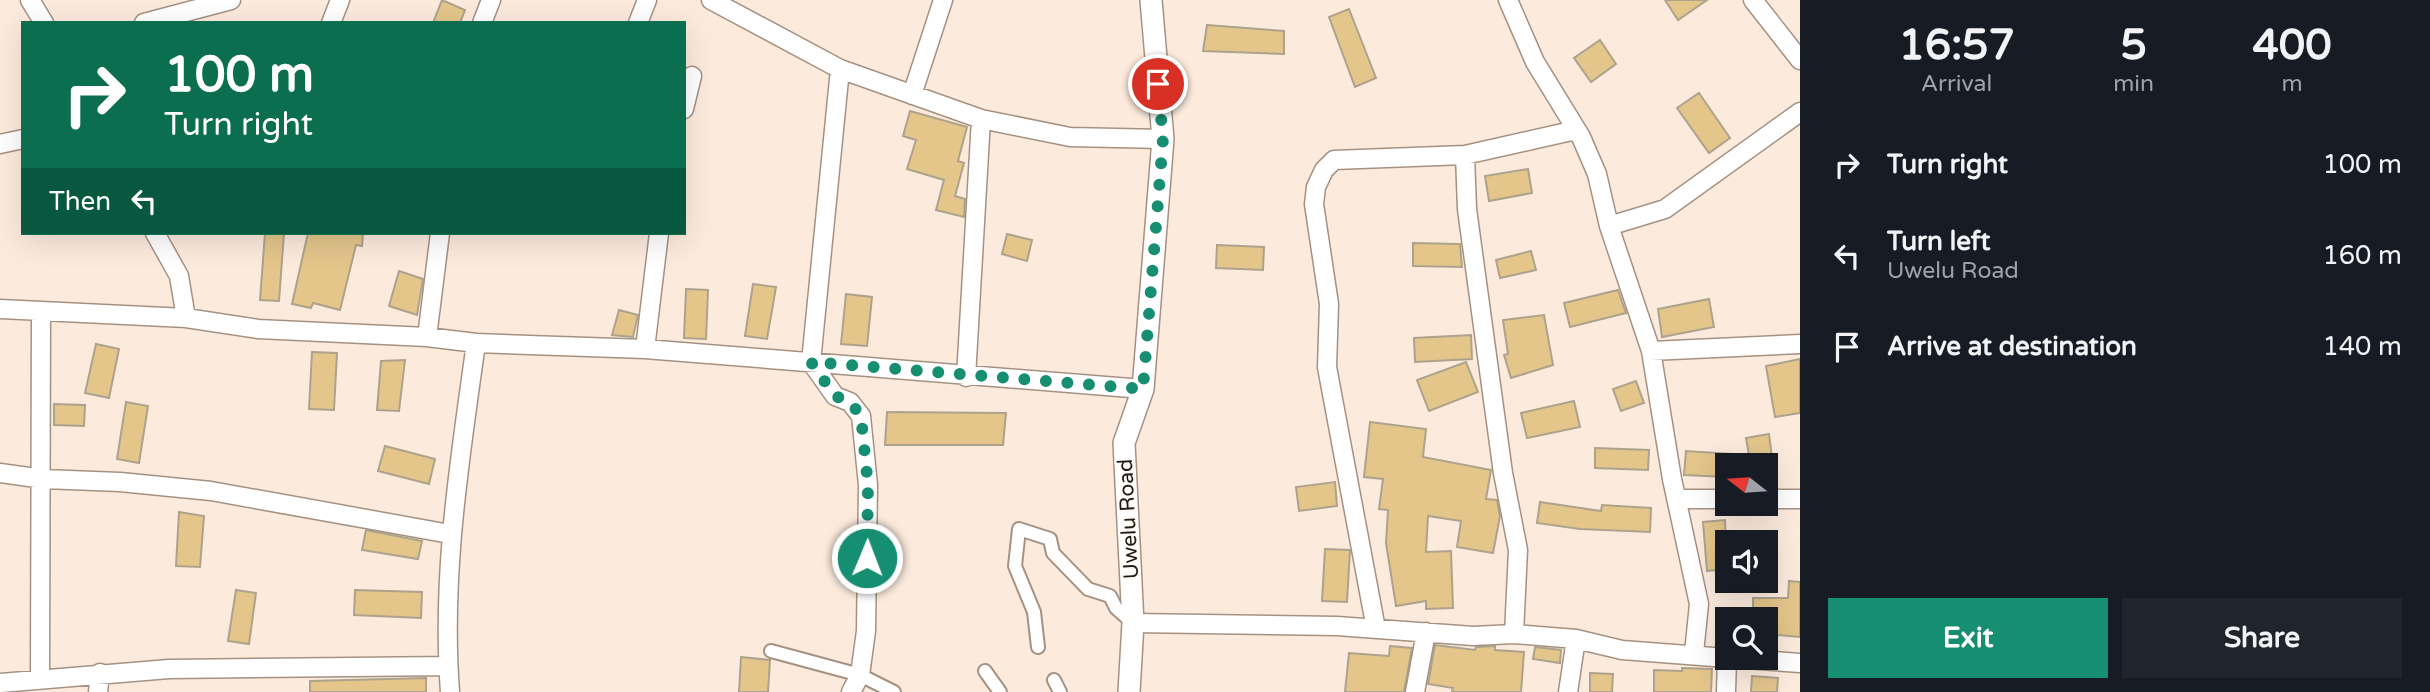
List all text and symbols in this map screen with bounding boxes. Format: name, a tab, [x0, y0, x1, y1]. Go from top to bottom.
text: 16:57	[1898, 20, 2015, 71]
text: 5	[2120, 20, 2147, 71]
text: 400	[2252, 20, 2332, 71]
text: 100 m	[164, 46, 314, 105]
icon: right	[49, 49, 140, 140]
pin	[1128, 54, 1188, 114]
icon: arrive	[1139, 65, 1177, 103]
text: Arrival	[1921, 70, 1992, 98]
text: min	[2113, 70, 2154, 98]
text: m	[2281, 70, 2303, 98]
text: Turn right	[164, 106, 313, 144]
icon: right	[1828, 146, 1866, 184]
text: Turn right	[1887, 149, 2008, 180]
text: 100 m	[2322, 149, 2402, 180]
icon: left	[125, 182, 163, 220]
text: Then	[49, 186, 111, 217]
text: Turn left	[1887, 226, 1990, 257]
icon: left	[1828, 237, 1866, 275]
text: 160 m	[2322, 240, 2402, 271]
text: Uwelu Road	[1887, 257, 2019, 285]
icon: arrive	[1828, 328, 1866, 366]
text: Arrive at destination	[1887, 331, 2137, 362]
text: 140 m	[2322, 331, 2402, 362]
north arrow	[1715, 453, 1778, 516]
map controls	[1715, 453, 1778, 670]
street label: Uwelu Road	[1113, 458, 1144, 580]
position arrow	[830, 521, 904, 595]
button: sound	[1715, 530, 1778, 593]
button: Exit	[1828, 598, 2108, 678]
button: Share	[2122, 598, 2402, 678]
button: search	[1715, 607, 1778, 670]

